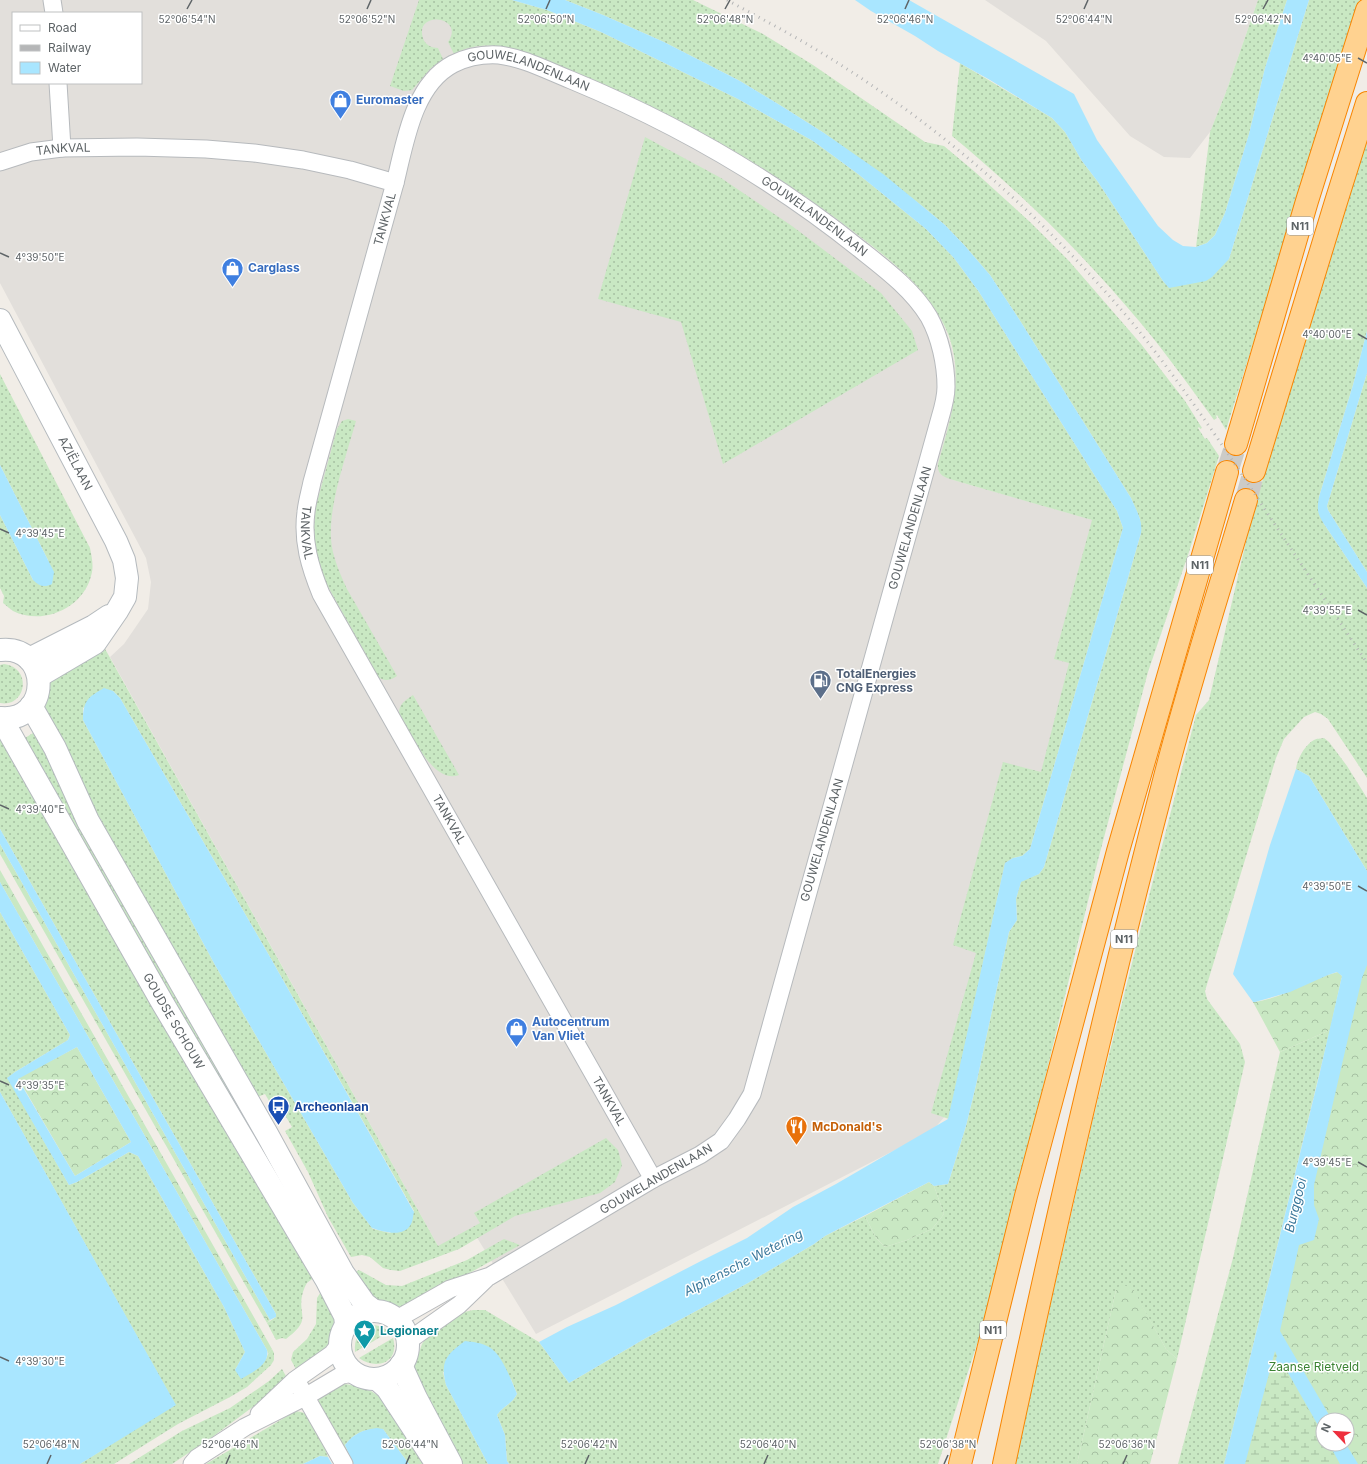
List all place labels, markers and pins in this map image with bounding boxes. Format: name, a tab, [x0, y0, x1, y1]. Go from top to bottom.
shop icon: Euromaster	[328, 87, 354, 120]
place label: Euromaster	[356, 92, 424, 107]
shop icon: Carglass	[220, 255, 246, 288]
place label: Carglass	[248, 260, 300, 275]
place label: TotalEnergies CNG Express	[836, 666, 917, 695]
fuel station icon: TotalEnergies CNG Express	[808, 668, 834, 701]
place label: Autocentrum Van Vliet	[532, 1014, 609, 1043]
shop icon: Autocentrum Van Vliet	[504, 1016, 530, 1049]
bus stop icon: Archeonlaan	[266, 1094, 292, 1127]
place label: Archeonlaan	[294, 1099, 369, 1114]
restaurant icon: McDonald's	[784, 1114, 810, 1147]
place label: McDonald's	[812, 1119, 882, 1134]
place icon: Legionaer	[352, 1318, 378, 1351]
place label: Legionaer	[380, 1323, 439, 1338]

